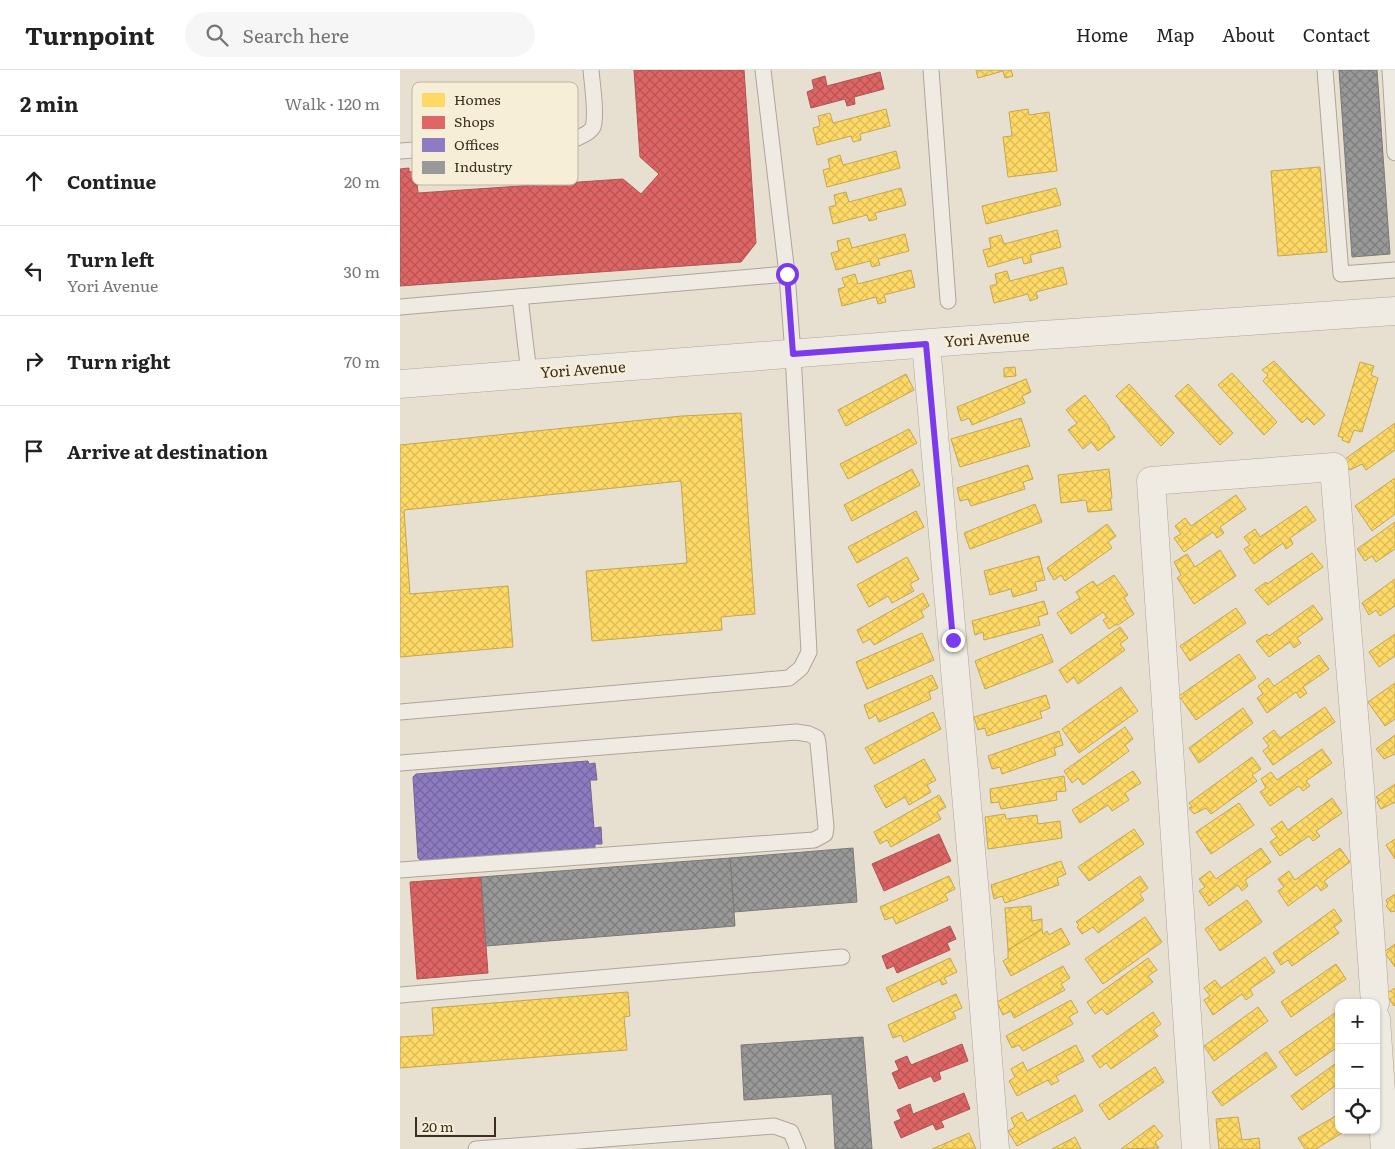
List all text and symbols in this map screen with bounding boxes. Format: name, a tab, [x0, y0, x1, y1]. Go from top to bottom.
search box	[185, 12, 535, 57]
text: Turnpoint	[25, 17, 155, 52]
icon: search	[203, 21, 231, 49]
text: Search here	[243, 21, 349, 49]
text: Home	[1076, 21, 1128, 48]
text: Map	[1156, 21, 1194, 48]
text: About	[1222, 21, 1275, 48]
text: Contact	[1303, 21, 1370, 48]
legend	[412, 82, 578, 185]
text: 2 min	[20, 87, 79, 118]
text: Homes	[454, 89, 501, 109]
text: Walk · 120 m	[285, 91, 380, 115]
text: Shops	[454, 111, 494, 131]
text: Offices	[454, 134, 499, 154]
text: Industry	[454, 156, 513, 176]
icon: ahead	[20, 167, 48, 195]
text: Continue	[67, 167, 156, 195]
text: 20 m	[344, 169, 380, 193]
text: Turn left	[67, 245, 154, 273]
icon: left	[20, 257, 48, 285]
text: 30 m	[343, 259, 380, 283]
route start	[776, 263, 799, 286]
text: Yori Avenue	[67, 273, 158, 297]
street label: Yori Avenue	[943, 323, 1031, 352]
icon: right	[20, 347, 48, 375]
text: Turn right	[67, 347, 171, 375]
text: 70 m	[344, 349, 380, 373]
street label: Yori Avenue	[539, 354, 627, 383]
icon: arrive	[20, 437, 48, 465]
text: Arrive at destination	[67, 437, 268, 465]
route end	[942, 629, 965, 652]
map controls	[1335, 999, 1380, 1134]
button: +	[1335, 999, 1380, 1044]
button: −	[1335, 1044, 1380, 1089]
button: locate	[1335, 1089, 1380, 1134]
scale bar	[415, 1114, 496, 1137]
text: 20 m	[422, 1116, 454, 1136]

